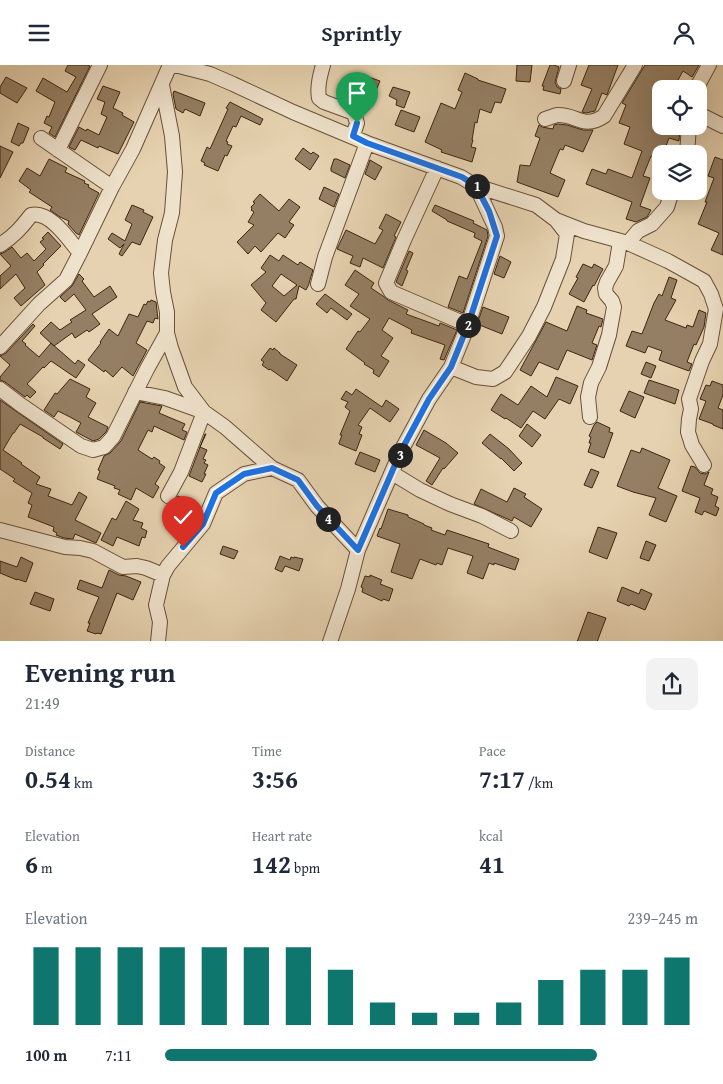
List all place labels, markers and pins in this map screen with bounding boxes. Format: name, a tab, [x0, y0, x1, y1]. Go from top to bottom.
pin	[336, 72, 378, 123]
pin: 1	[464, 173, 490, 199]
pin: 2	[456, 313, 480, 337]
pin: 3	[388, 443, 412, 467]
pin	[162, 496, 204, 547]
pin: 4	[316, 507, 340, 531]

